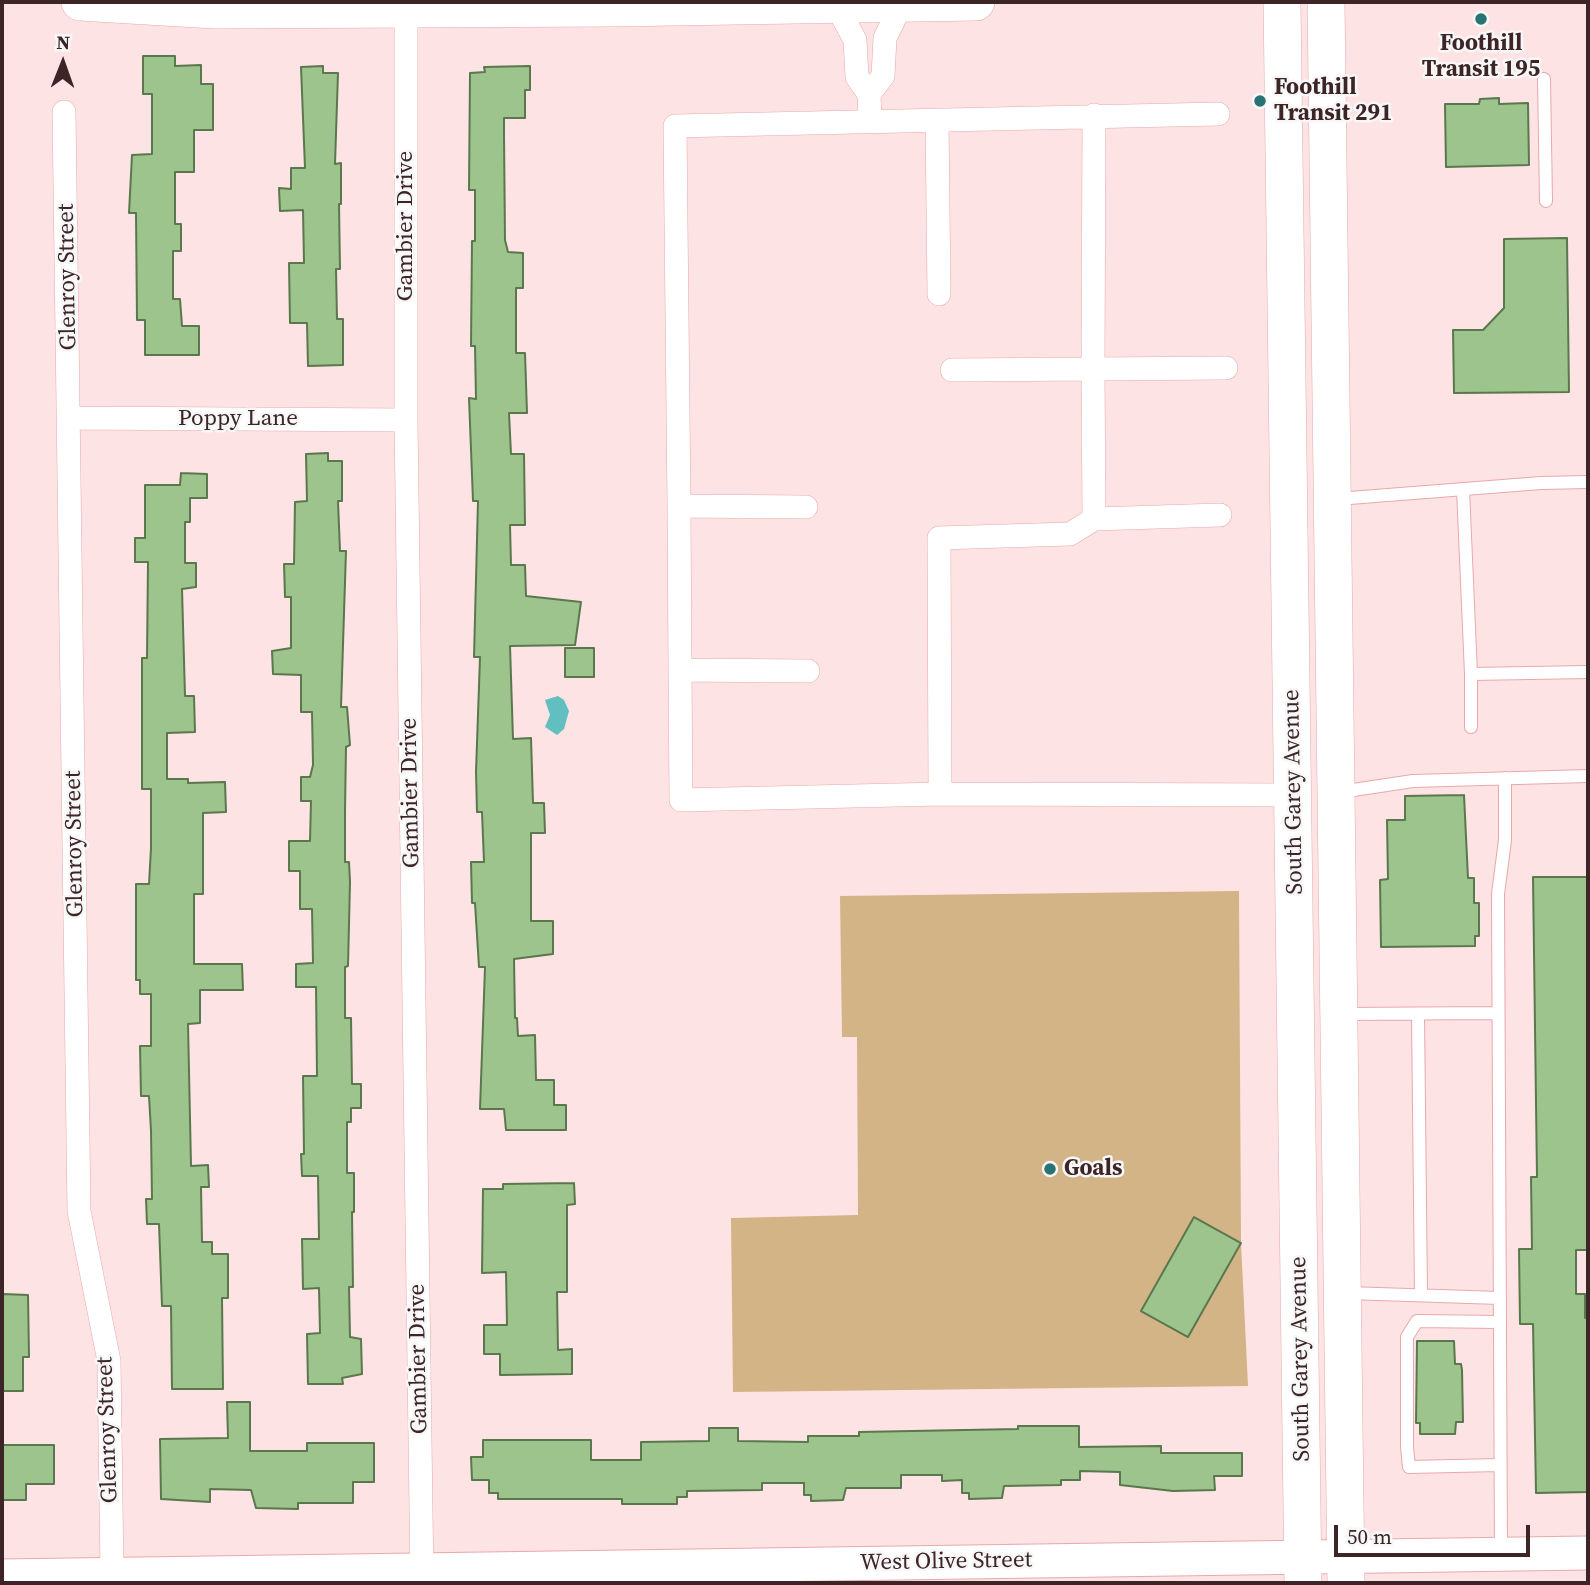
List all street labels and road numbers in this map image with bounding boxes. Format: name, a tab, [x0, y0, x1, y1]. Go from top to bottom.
street label: Gambier Drive	[392, 151, 420, 301]
street label: Glenroy Street	[53, 203, 83, 351]
street label: Poppy Lane	[178, 405, 298, 433]
street label: South Garey Avenue	[1278, 689, 1310, 895]
street label: Gambier Drive	[396, 718, 426, 868]
street label: Glenroy Street	[60, 770, 90, 918]
street label: South Garey Avenue	[1285, 1256, 1317, 1462]
street label: Gambier Drive	[404, 1284, 434, 1434]
street label: Glenroy Street	[92, 1356, 124, 1504]
street label: West Olive Street	[860, 1547, 1032, 1577]

